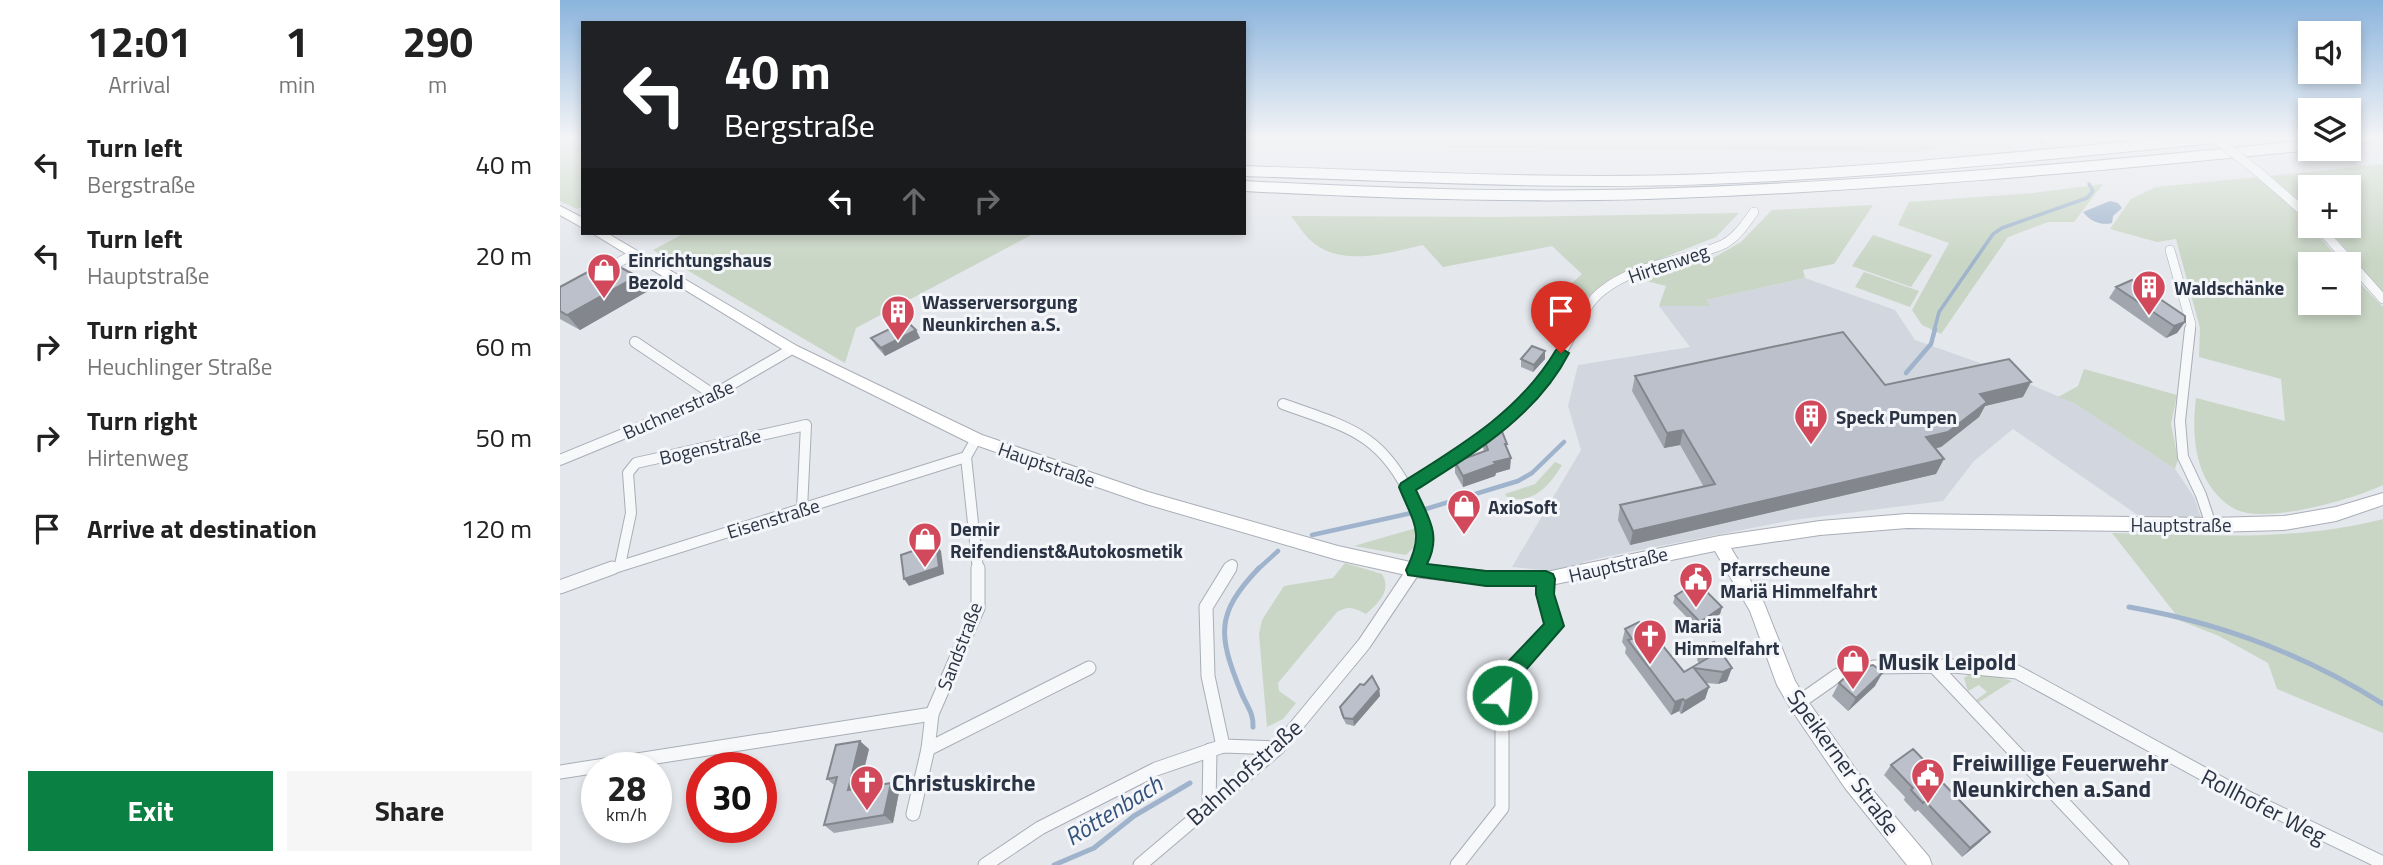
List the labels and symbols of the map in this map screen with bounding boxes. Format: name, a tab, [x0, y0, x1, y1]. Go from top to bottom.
street label: Hirtenweg	[1624, 236, 1712, 290]
place label: Einrichtungshaus Bezold	[628, 245, 772, 296]
shop icon: Einrichtungshaus Bezold	[585, 251, 623, 300]
building icon: Waldschänke	[2130, 268, 2168, 317]
place label: Waldschänke	[2174, 273, 2284, 302]
pin	[1531, 281, 1591, 353]
place label: Wasserversorgung Neunkirchen a.S.	[922, 287, 1077, 338]
building icon: Wasserversorgung Neunkirchen a.S.	[879, 293, 917, 342]
street label: Buchnerstraße	[618, 372, 738, 446]
building icon: Speck Pumpen	[1792, 397, 1830, 446]
place label: Speck Pumpen	[1836, 402, 1957, 431]
street label: Bogenstraße	[656, 420, 764, 472]
street label: Hauptstraße	[994, 434, 1100, 494]
shop icon: AxioSoft	[1445, 487, 1483, 536]
street label: Eisenstraße	[723, 490, 823, 546]
place label: AxioSoft	[1488, 492, 1558, 521]
street label: Hauptstraße	[2130, 510, 2232, 539]
place label: Demir Reifendienst&Autokosmetik	[950, 514, 1183, 565]
shop icon: Demir Reifendienst&Autokosmetik	[906, 520, 944, 569]
street label: Hauptstraße	[1565, 538, 1671, 590]
place label: Pfarrscheune Mariä Himmelfahrt	[1720, 554, 1877, 605]
public building icon: Pfarrscheune Mariä Himmelfahrt	[1677, 560, 1715, 609]
street label: Sandstraße	[929, 598, 989, 694]
place label: Mariä Himmelfahrt	[1674, 611, 1780, 662]
church icon: Mariä Himmelfahrt	[1631, 617, 1669, 666]
shop icon: Musik Leipold	[1834, 642, 1872, 691]
place label: Musik Leipold	[1878, 644, 2016, 679]
position arrow	[1465, 658, 1539, 732]
street label: Speikerner Straße	[1779, 682, 1909, 842]
street label: Bahnhofstraße	[1178, 710, 1310, 834]
place label: Freiwillige Feuerwehr Neunkirchen a.Sand	[1952, 745, 2169, 806]
speed limit sign: 30	[686, 752, 777, 843]
public building icon: Freiwillige Feuerwehr Neunkirchen a.Sand	[1909, 756, 1947, 805]
street label: Rollhofer Weg	[2195, 759, 2333, 853]
church icon: Christuskirche	[848, 763, 886, 812]
place label: Christuskirche	[892, 765, 1036, 800]
water label: Röttenbach	[1057, 765, 1170, 854]

